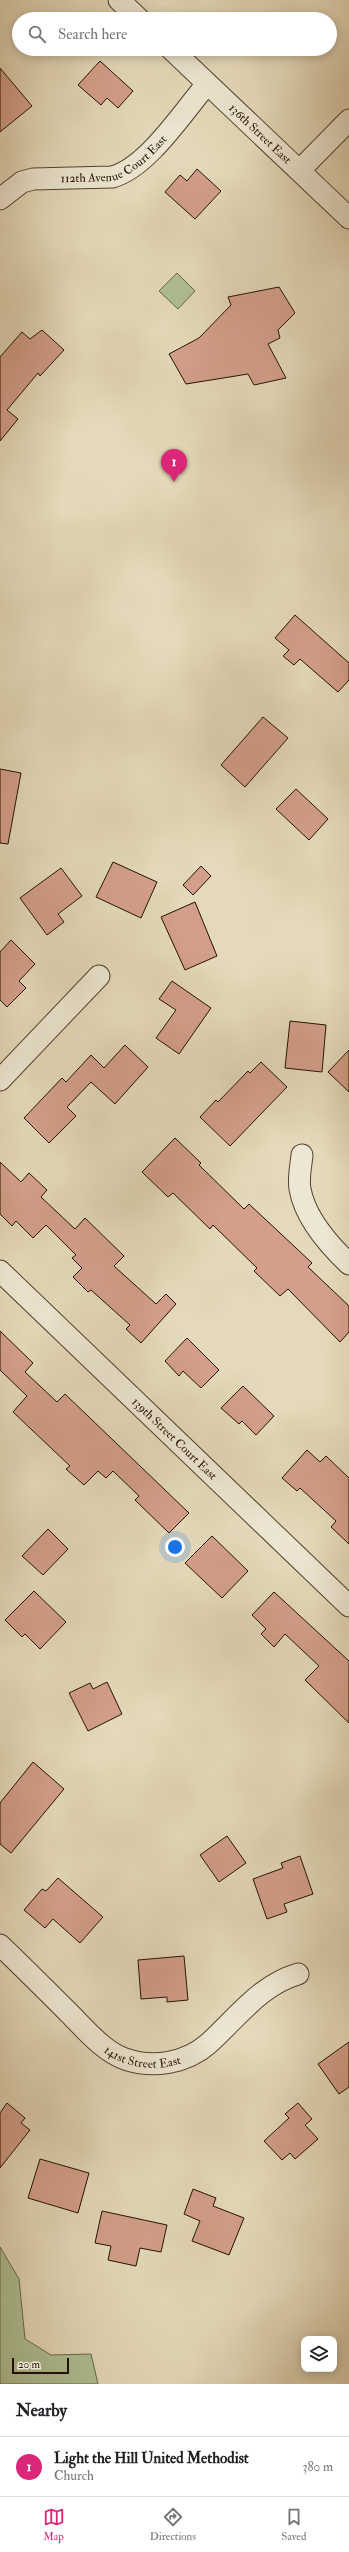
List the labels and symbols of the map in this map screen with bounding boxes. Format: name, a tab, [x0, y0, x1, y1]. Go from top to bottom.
street label: 136th Street East	[225, 101, 294, 167]
street label: 112th Avenue Court East	[61, 132, 170, 186]
pin: 1	[161, 449, 187, 482]
street label: 139th Street Court East	[128, 1395, 220, 1483]
your location	[165, 1537, 185, 1557]
street label: 141st Street East	[101, 2043, 183, 2072]
scale bar	[12, 2356, 69, 2375]

